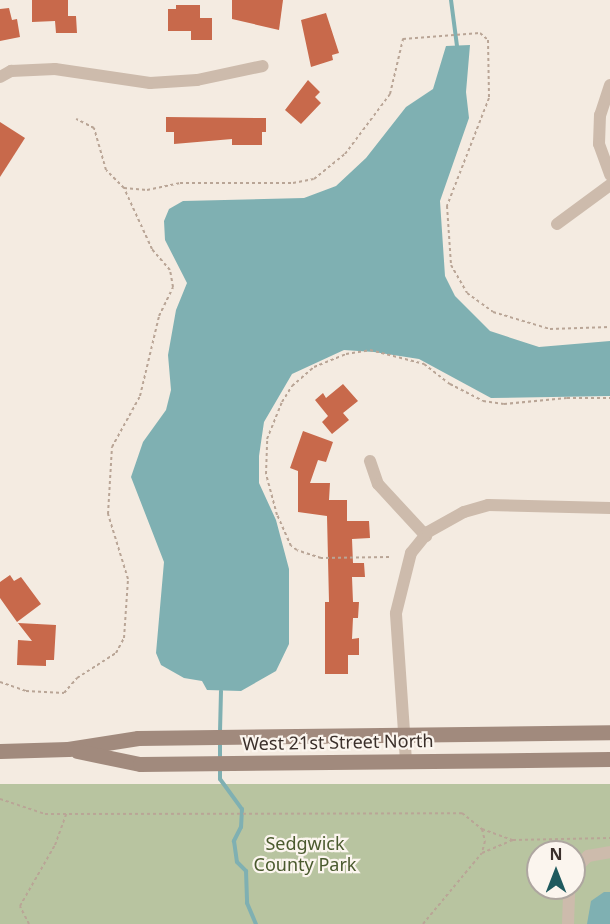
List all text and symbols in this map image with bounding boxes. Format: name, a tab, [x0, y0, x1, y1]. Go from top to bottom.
street label: West 21st Street North	[242, 730, 434, 754]
park label: Sedgwick County Park	[254, 833, 356, 876]
north arrow	[526, 840, 586, 900]
text: N	[549, 843, 563, 865]

